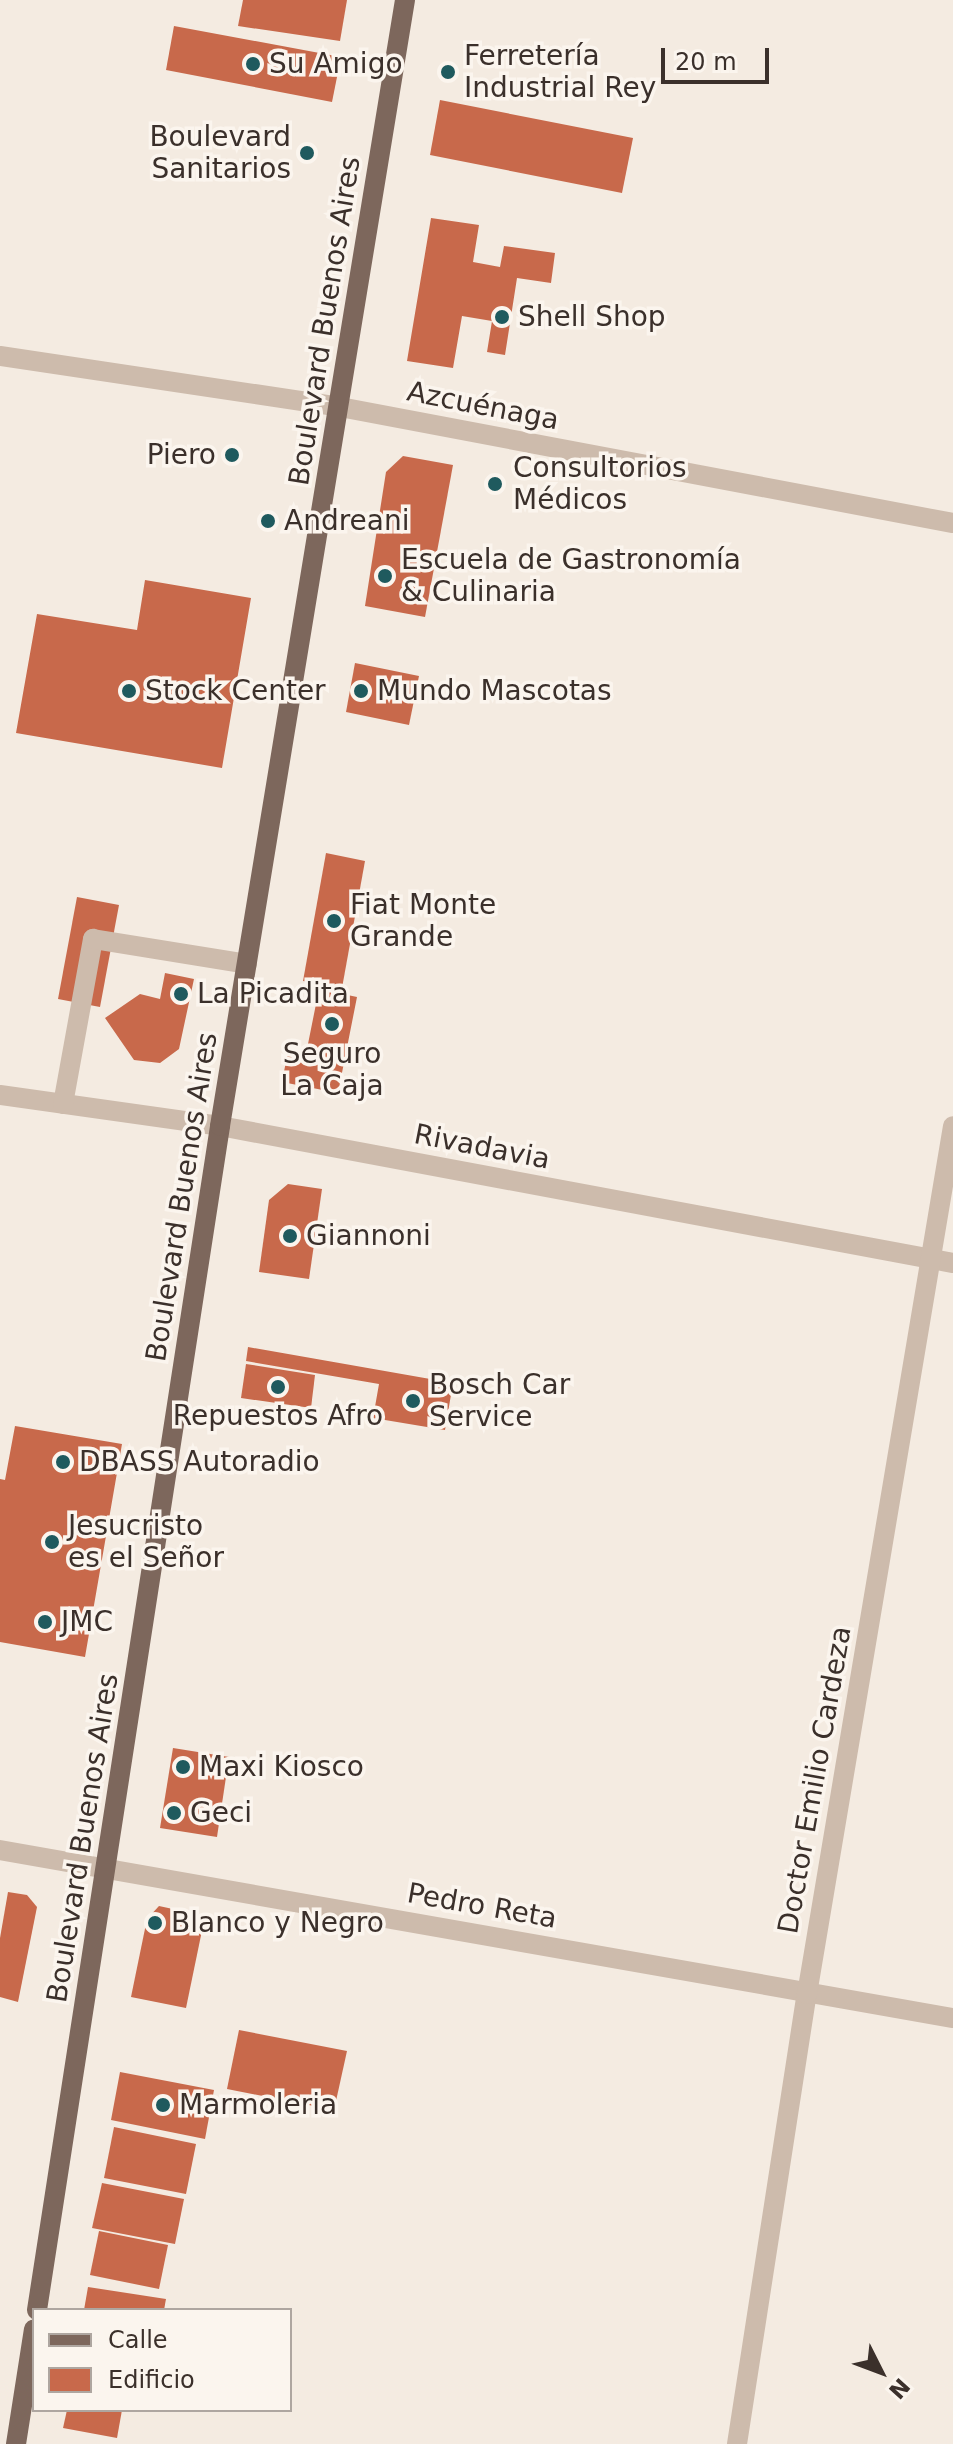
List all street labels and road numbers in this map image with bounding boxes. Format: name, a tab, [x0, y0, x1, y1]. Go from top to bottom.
street label: Boulevard Buenos Aires	[282, 154, 368, 488]
street label: Azcuénaga	[404, 375, 562, 437]
street label: Boulevard Buenos Aires	[139, 1030, 225, 1364]
street label: Rivadavia	[411, 1117, 553, 1177]
street label: Doctor Emilio Cardeza	[771, 1624, 859, 1936]
street label: Boulevard Buenos Aires	[40, 1671, 126, 2005]
street label: Pedro Reta	[405, 1876, 559, 1936]

